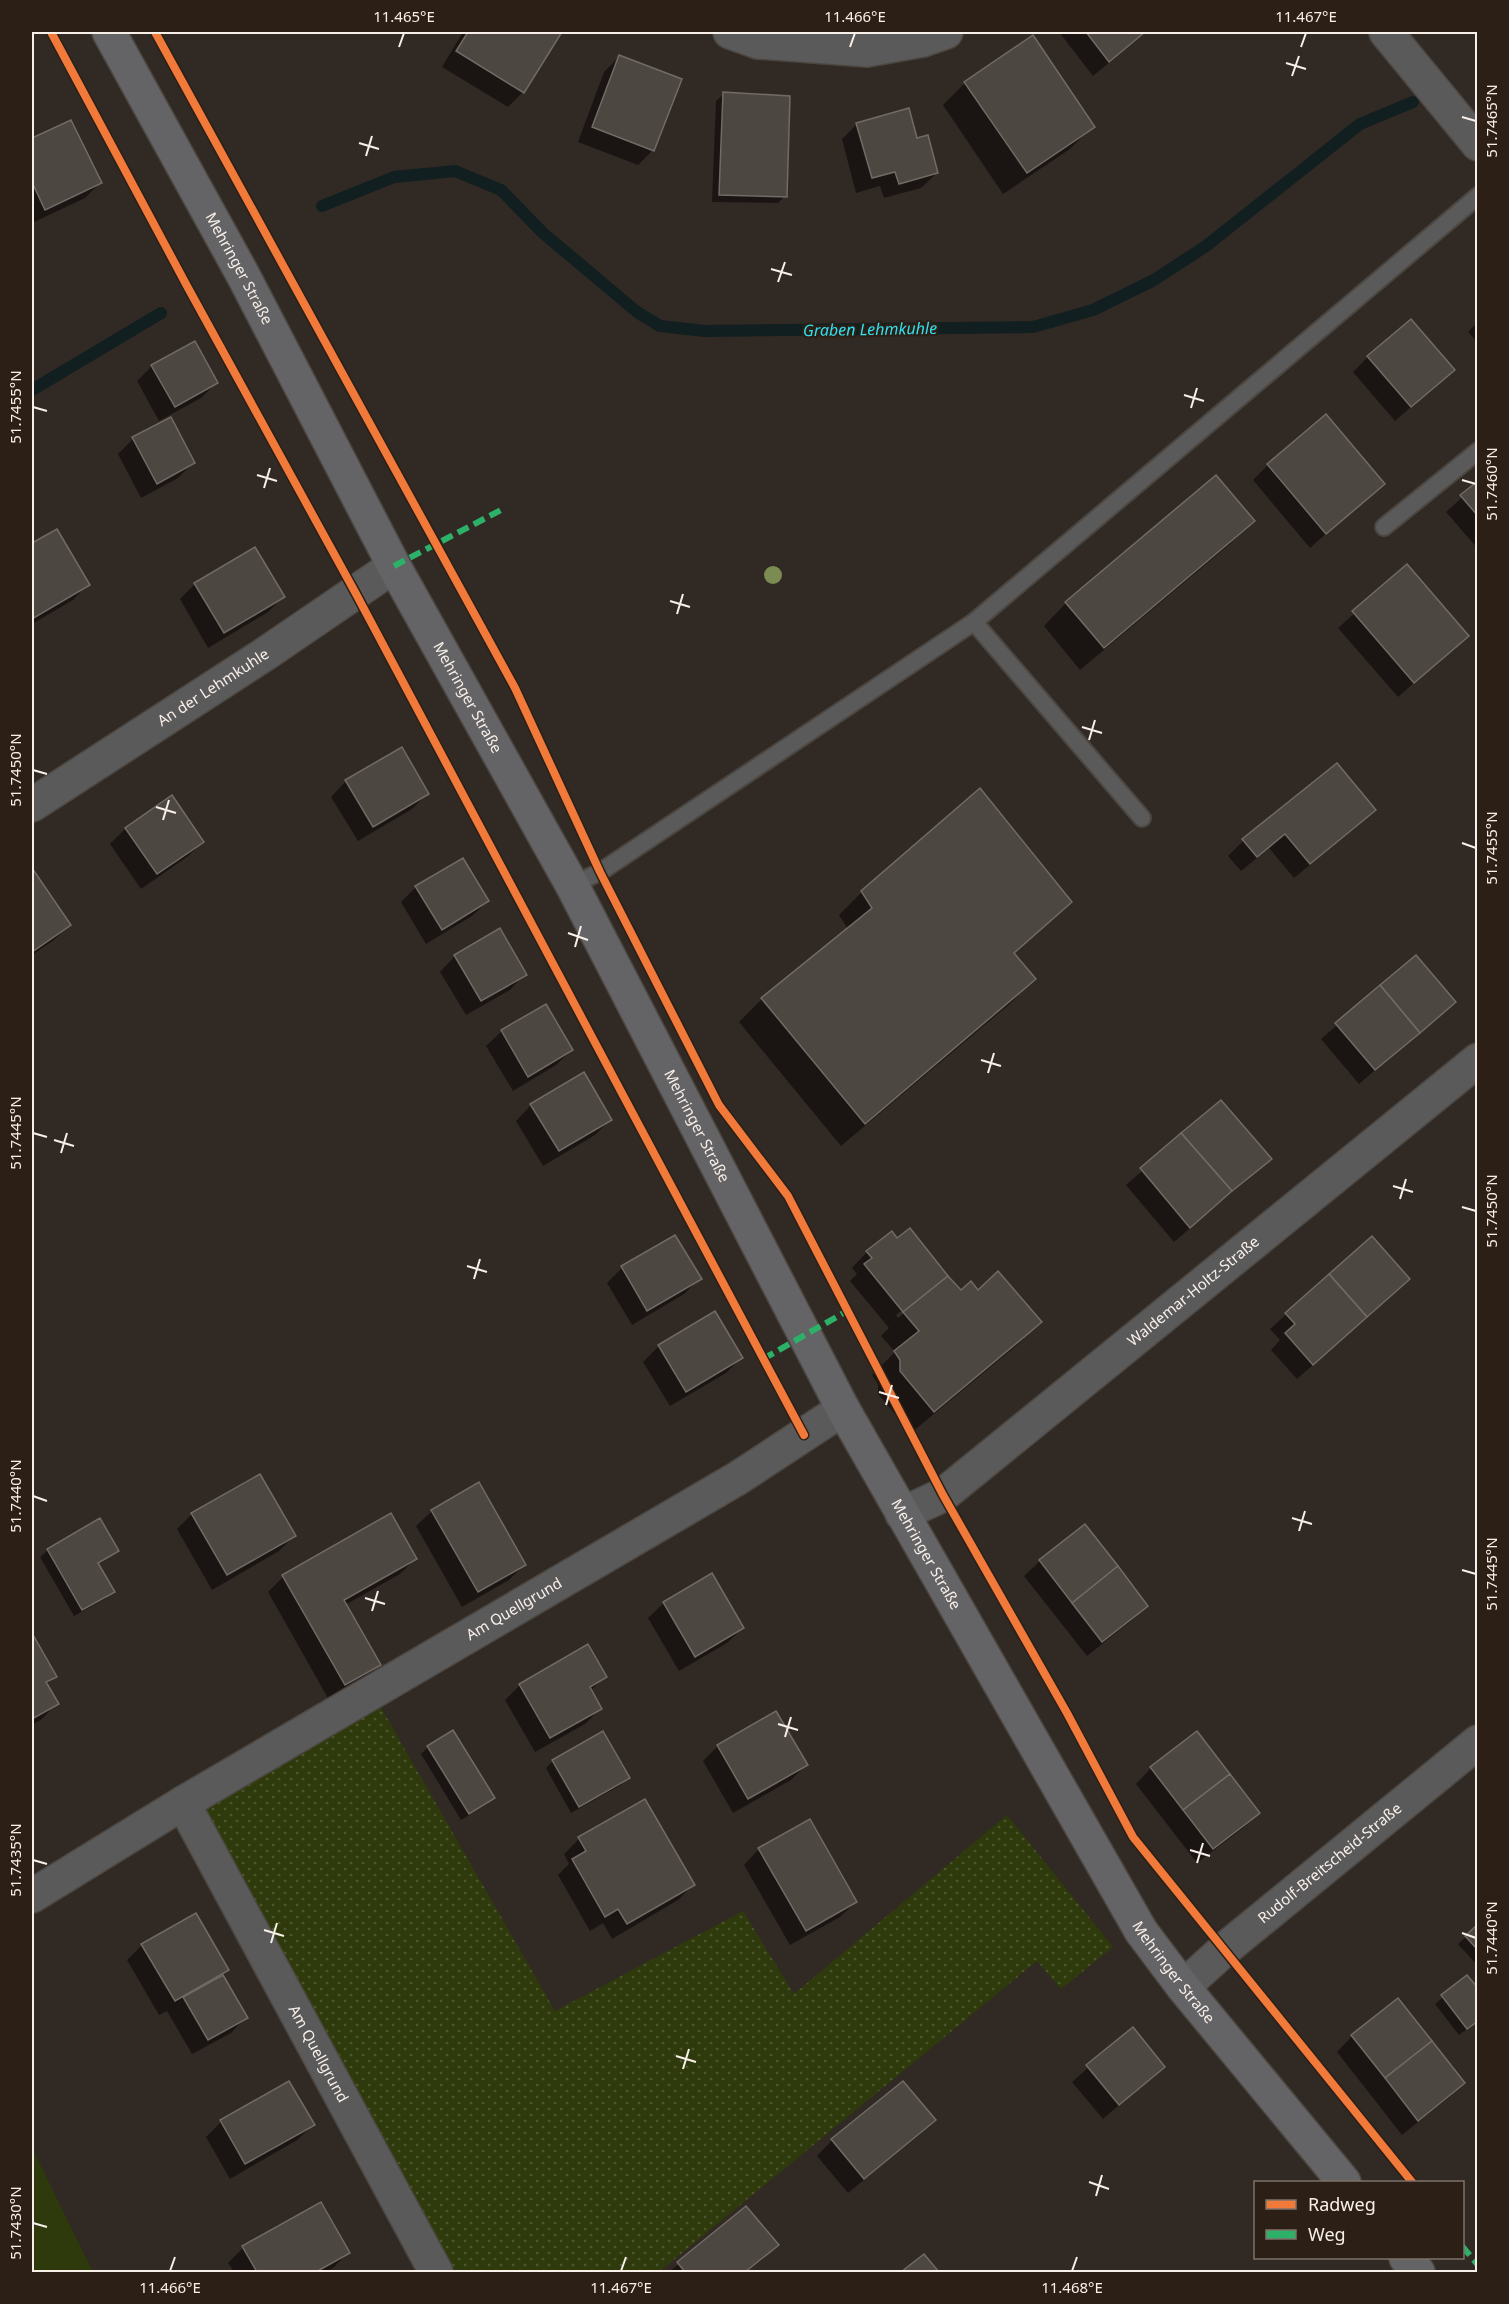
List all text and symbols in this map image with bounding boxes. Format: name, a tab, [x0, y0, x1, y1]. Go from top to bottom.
text: 11.465°E	[373, 6, 435, 26]
text: 11.466°E	[824, 6, 886, 26]
text: 11.467°E	[1275, 6, 1337, 26]
text: 51.7465°N	[1481, 84, 1501, 158]
street label: Mehringer Straße	[201, 209, 278, 328]
water label: Graben Lehmkuhle	[803, 317, 937, 341]
text: 51.7455°N	[5, 370, 25, 444]
text: 51.7460°N	[1481, 447, 1501, 521]
street label: Mehringer Straße	[429, 638, 507, 756]
street label: An der Lehmkuhle	[153, 643, 272, 730]
text: 51.7450°N	[5, 733, 25, 807]
text: 51.7455°N	[1481, 811, 1501, 885]
street label: Mehringer Straße	[660, 1066, 735, 1185]
text: 51.7445°N	[5, 1096, 25, 1170]
text: 51.7450°N	[1481, 1174, 1501, 1248]
street label: Waldemar-Holtz-Straße	[1123, 1231, 1263, 1350]
text: 51.7440°N	[5, 1459, 25, 1533]
street label: Mehringer Straße	[887, 1495, 966, 1613]
text: 51.7445°N	[1481, 1537, 1501, 1611]
street label: Am Quellgrund	[462, 1572, 565, 1644]
street label: Rudolf-Breitscheid-Straße	[1253, 1798, 1405, 1927]
text: 51.7435°N	[5, 1823, 25, 1897]
text: 51.7440°N	[1481, 1901, 1501, 1975]
street label: Mehringer Straße	[1128, 1917, 1220, 2027]
street label: Am Quellgrund	[285, 2001, 354, 2106]
legend	[1254, 2181, 1464, 2259]
text: 51.7430°N	[5, 2186, 25, 2260]
text: Radweg	[1308, 2192, 1376, 2216]
text: Weg	[1308, 2222, 1346, 2246]
text: 11.466°E	[139, 2277, 201, 2297]
text: 11.467°E	[590, 2277, 652, 2297]
text: 11.468°E	[1041, 2277, 1103, 2297]

